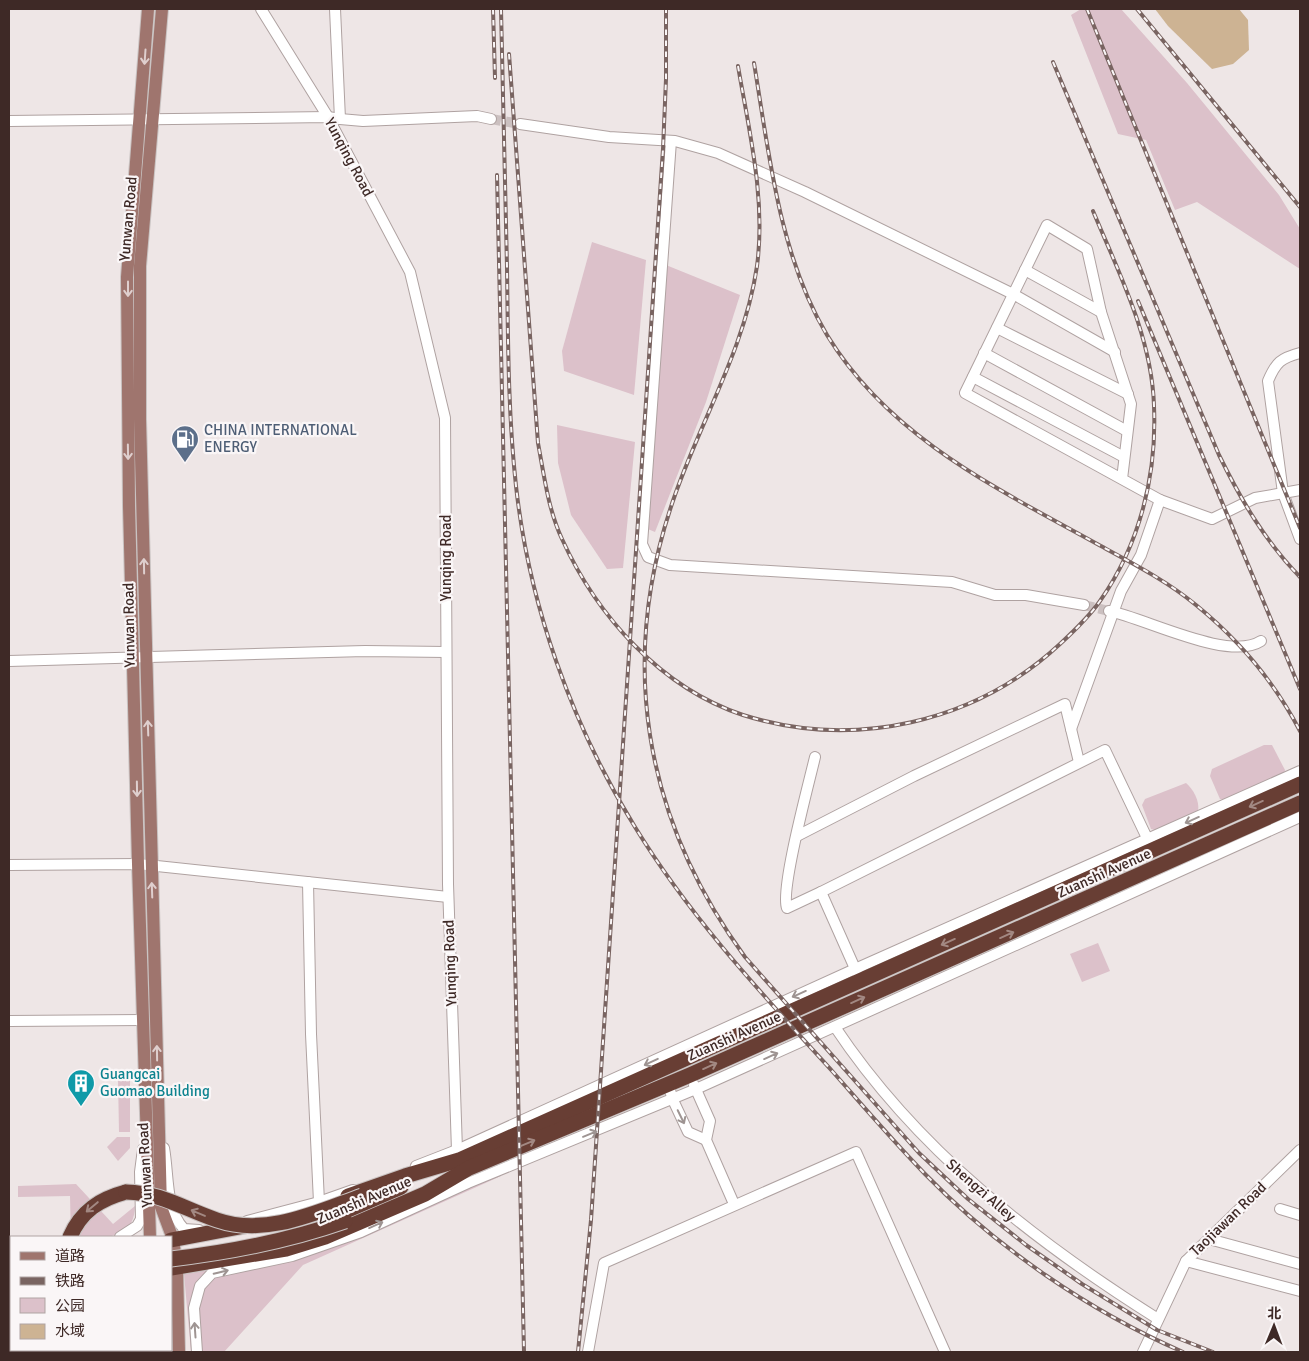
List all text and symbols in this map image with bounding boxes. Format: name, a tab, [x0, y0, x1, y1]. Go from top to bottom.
one-way arrow	[140, 49, 149, 65]
street label: Yunqing Road	[321, 114, 377, 200]
street label: Yunwan Road	[115, 176, 141, 262]
one-way arrow	[123, 281, 132, 297]
place label: CHINA INTERNATIONAL ENERGY	[204, 421, 357, 456]
fuel station icon: CHINA INTERNATIONAL ENERGY	[170, 424, 200, 463]
one-way arrow	[124, 443, 133, 459]
street label: Yunqing Road	[437, 515, 455, 601]
one-way arrow	[139, 558, 148, 574]
street label: Yunwan Road	[119, 582, 139, 668]
one-way arrow	[143, 720, 153, 736]
one-way arrow	[132, 781, 141, 797]
one-way arrow	[1249, 800, 1264, 809]
one-way arrow	[1185, 816, 1200, 825]
street label: Zuanshi Avenue	[1054, 844, 1154, 902]
one-way arrow	[148, 883, 157, 899]
street label: Yunqing Road	[439, 919, 461, 1007]
one-way arrow	[999, 929, 1014, 939]
one-way arrow	[941, 937, 956, 947]
one-way arrow	[792, 990, 807, 1000]
one-way arrow	[850, 995, 865, 1005]
street label: Zuanshi Avenue	[684, 1007, 784, 1065]
one-way arrow	[152, 1045, 162, 1062]
one-way arrow	[763, 1050, 778, 1060]
one-way arrow	[644, 1057, 659, 1067]
one-way arrow	[702, 1060, 717, 1070]
place label: Guangcai Guomao Building	[100, 1065, 210, 1100]
building icon: Guangcai Guomao Building	[66, 1068, 96, 1107]
one-way arrow	[677, 1109, 686, 1124]
street label: Yunwan Road	[134, 1122, 156, 1208]
one-way arrow	[582, 1129, 597, 1139]
one-way arrow	[520, 1138, 535, 1148]
street label: Shengzi Alley	[943, 1155, 1019, 1225]
street label: Zuanshi Avenue	[314, 1172, 414, 1228]
street label: Taojiawan Road	[1186, 1178, 1270, 1260]
one-way arrow	[86, 1201, 99, 1212]
one-way arrow	[191, 1207, 206, 1217]
one-way arrow	[368, 1220, 383, 1230]
legend	[10, 1236, 172, 1351]
text: 道路	[55, 1247, 85, 1265]
one-way arrow	[212, 1267, 228, 1276]
text: 铁路	[55, 1272, 85, 1290]
text: 公园	[55, 1297, 85, 1315]
north arrow	[1249, 1301, 1299, 1351]
text: 北	[1267, 1305, 1281, 1322]
text: 水域	[55, 1322, 85, 1340]
one-way arrow	[191, 1322, 200, 1338]

